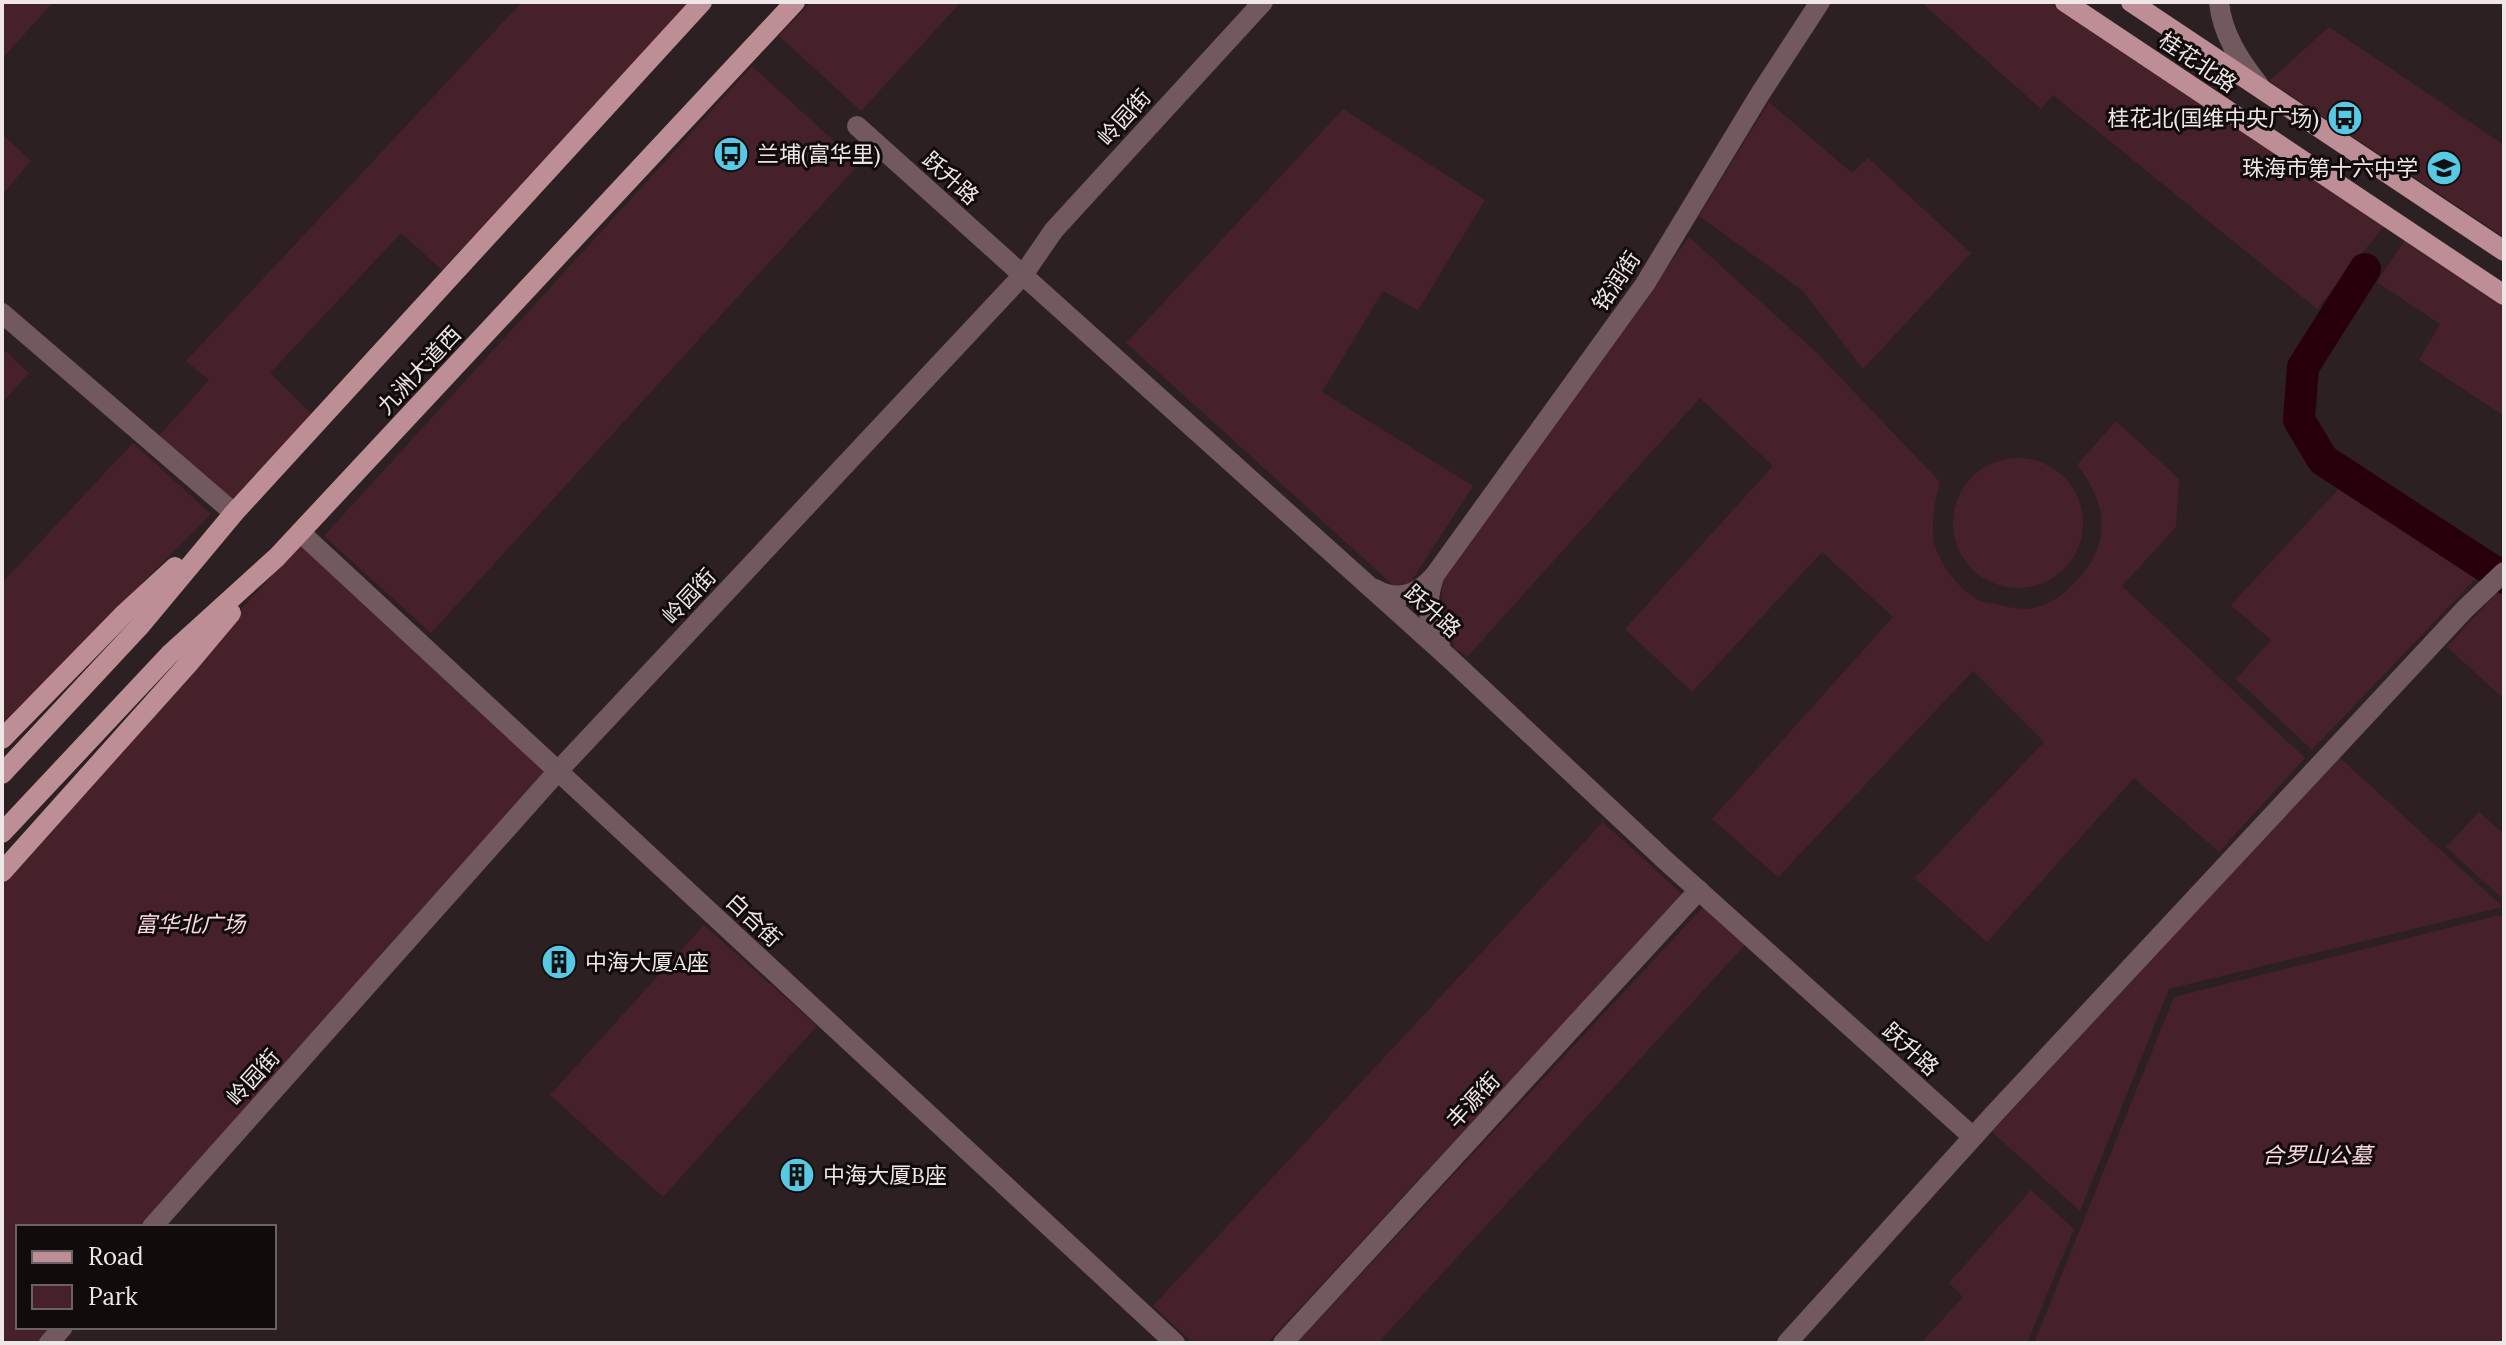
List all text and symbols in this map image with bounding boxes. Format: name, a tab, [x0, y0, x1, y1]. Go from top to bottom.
street label: 桂花北路	[2154, 26, 2242, 98]
street label: 岭园街	[1092, 83, 1156, 151]
bus stop icon: 桂花北(国维中央广场)	[2326, 99, 2364, 137]
place label: 桂花北(国维中央广场)	[2108, 104, 2319, 132]
bus stop icon: 兰埔(富华里)	[712, 135, 750, 173]
place label: 兰埔(富华里)	[757, 140, 880, 168]
street label: 跃升路	[917, 146, 985, 210]
school or university icon: 珠海市第十六中学	[2425, 149, 2463, 187]
place label: 珠海市第十六中学	[2242, 154, 2418, 182]
street label: 铭润街	[1586, 246, 1646, 316]
street label: 九洲大道西	[371, 320, 467, 420]
street label: 岭园街	[656, 562, 722, 630]
street label: 跃升路	[1399, 579, 1467, 643]
street label: 白合街	[720, 887, 788, 953]
park label: 富华北广场	[135, 910, 247, 938]
building icon: 中海大厦A座	[540, 943, 578, 981]
place label: 中海大厦A座	[585, 948, 709, 976]
street label: 跃升路	[1877, 1017, 1945, 1081]
street label: 岭园街	[221, 1043, 285, 1111]
street label: 丰源街	[1440, 1066, 1506, 1134]
park label: 合罗山公墓	[2262, 1141, 2375, 1169]
building icon: 中海大厦B座	[778, 1156, 816, 1194]
place label: 中海大厦B座	[823, 1161, 947, 1189]
legend	[16, 1225, 276, 1329]
text: Road	[88, 1241, 144, 1272]
text: Park	[88, 1281, 138, 1312]

